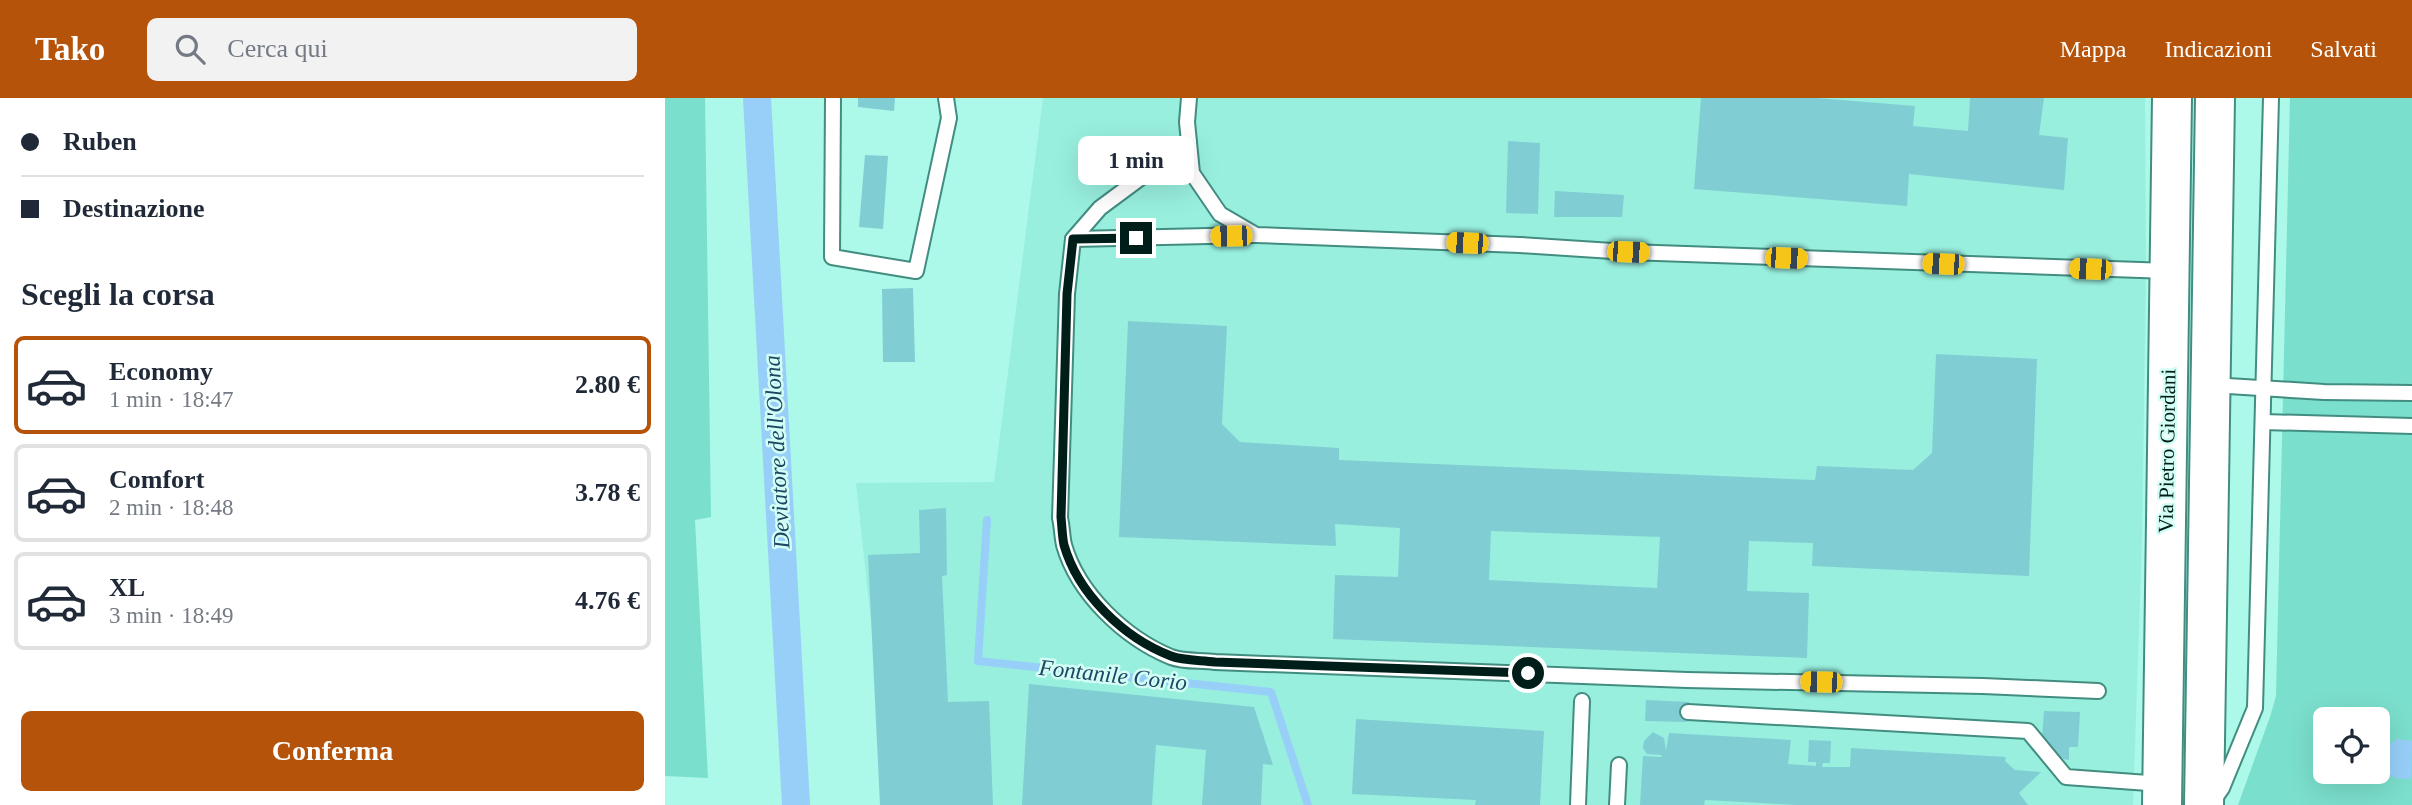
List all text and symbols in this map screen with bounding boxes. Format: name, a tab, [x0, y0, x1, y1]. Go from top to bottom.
search box	[147, 18, 637, 81]
icon: search	[171, 30, 209, 68]
text: Tako	[35, 31, 105, 67]
text: Cerca qui	[227, 34, 328, 63]
text: Mappa	[2060, 36, 2126, 62]
text: Indicazioni	[2164, 36, 2272, 62]
text: Salvati	[2310, 36, 2377, 62]
text: Ruben	[63, 127, 137, 156]
callout: 1 min	[1078, 136, 1194, 186]
text: 1 min	[1108, 148, 1164, 173]
text: Destinazione	[63, 194, 205, 223]
route end	[1120, 222, 1152, 254]
car	[1210, 225, 1253, 247]
car	[1446, 232, 1489, 254]
car	[1607, 241, 1650, 263]
car	[1765, 247, 1808, 269]
car	[1922, 253, 1965, 275]
car	[2069, 258, 2112, 280]
text: Scegli la corsa	[21, 276, 215, 312]
icon: car	[25, 354, 88, 417]
water label: Deviatore dell'Olona	[759, 355, 795, 550]
text: Economy	[109, 357, 213, 386]
street label: Via Pietro Giordani	[2154, 368, 2180, 533]
text: 2.80 €	[575, 370, 640, 399]
text: 1 min · 18:47	[109, 387, 234, 412]
icon: car	[25, 462, 88, 525]
text: Comfort	[109, 465, 204, 494]
text: 3.78 €	[575, 478, 640, 507]
text: 2 min · 18:48	[109, 495, 234, 520]
icon: car	[25, 570, 88, 633]
text: XL	[109, 573, 145, 602]
text: 4.76 €	[575, 586, 640, 615]
text: 3 min · 18:49	[109, 603, 234, 628]
water label: Fontanile Corio	[1037, 655, 1188, 695]
route start	[1512, 657, 1544, 689]
car	[1800, 671, 1843, 693]
map controls	[2313, 707, 2390, 784]
button: locate	[2313, 707, 2390, 784]
button: Conferma	[21, 711, 644, 791]

